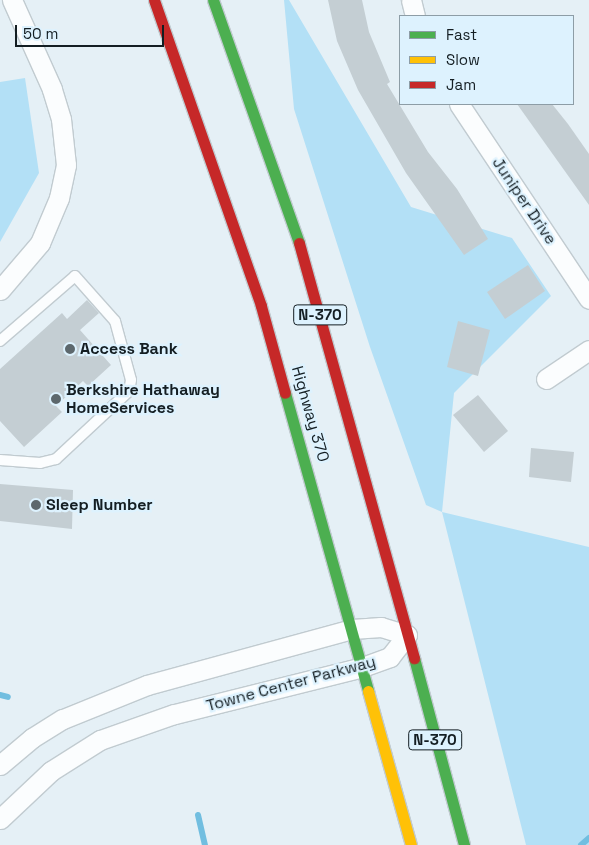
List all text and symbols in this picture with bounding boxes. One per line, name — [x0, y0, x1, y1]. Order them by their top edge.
scale bar — [18, 15, 166, 47]
legend — [399, 15, 574, 105]
text: 50 m — [23, 24, 58, 43]
text: Fast — [446, 25, 477, 44]
text: Slow — [446, 50, 480, 69]
text: Jam — [446, 75, 476, 94]
street label: Juniper Drive — [488, 154, 560, 248]
road number: N-370 — [292, 302, 348, 328]
place label: Access Bank — [80, 339, 178, 359]
marker: Access Bank — [64, 343, 76, 355]
street label: Highway 370 — [287, 364, 333, 464]
place label: Berkshire Hathaway HomeServices — [66, 380, 220, 418]
marker: Berkshire Hathaway HomeServices — [50, 393, 62, 405]
place label: Sleep Number — [46, 495, 153, 515]
marker: Sleep Number — [30, 499, 42, 511]
street label: Towne Center Parkway — [204, 652, 378, 716]
road number: N-370 — [408, 728, 462, 752]

